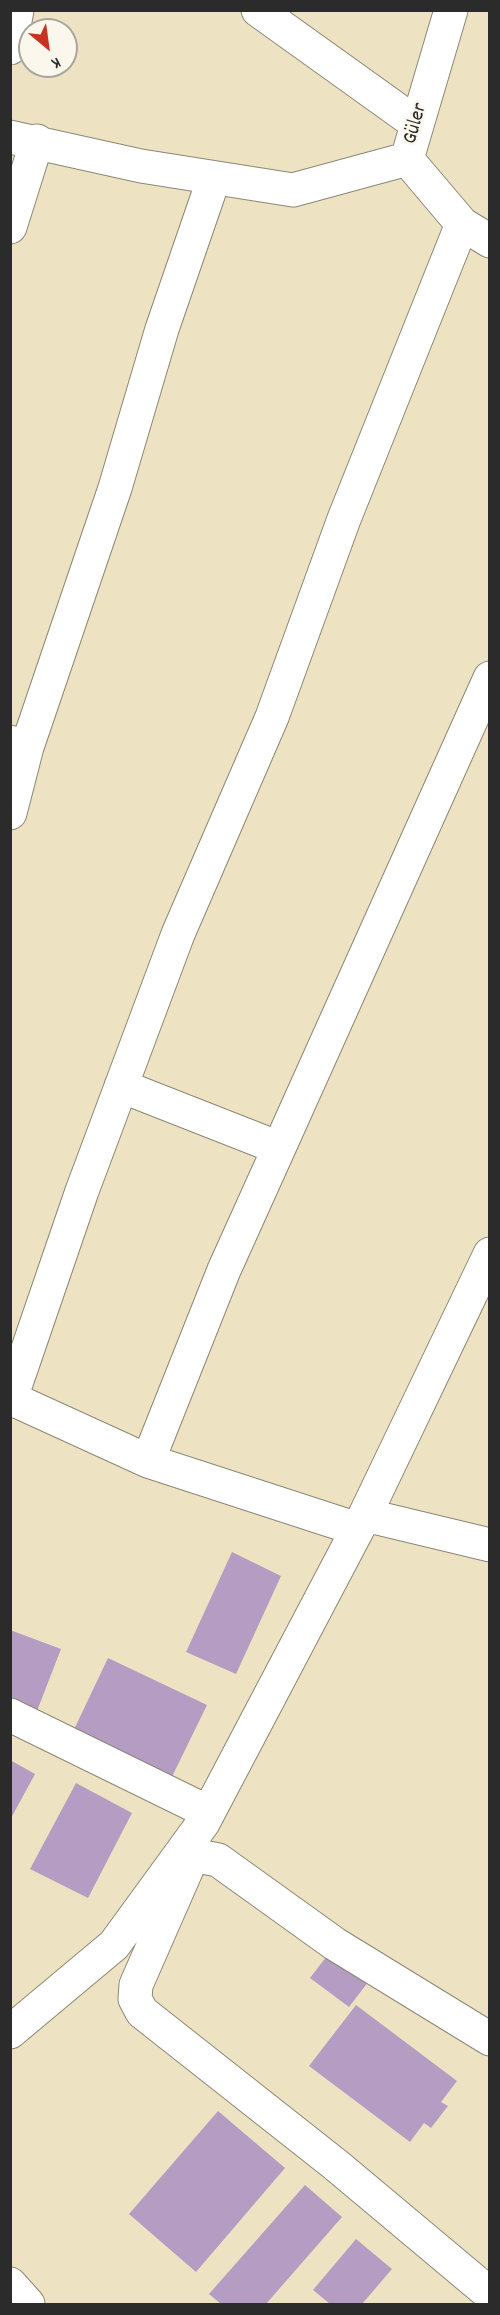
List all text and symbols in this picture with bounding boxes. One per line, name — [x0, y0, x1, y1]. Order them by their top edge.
north arrow — [18, 18, 78, 78]
text: K — [47, 51, 65, 74]
street label: Güler — [399, 100, 435, 148]

